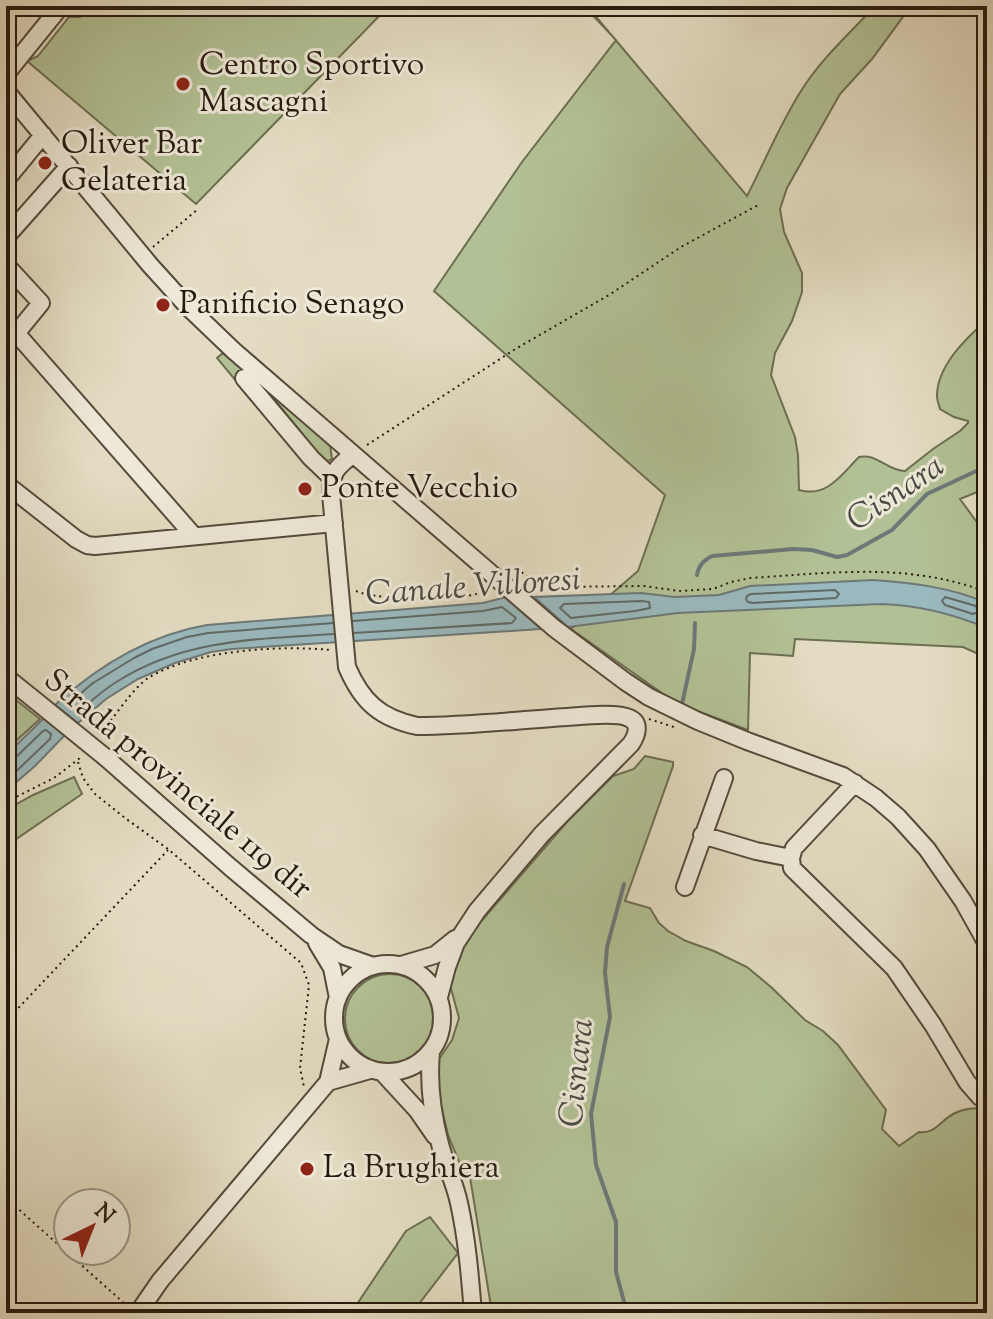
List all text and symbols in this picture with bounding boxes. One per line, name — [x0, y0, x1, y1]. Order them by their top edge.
place label: Centro Sportivo Mascagni — [199, 43, 424, 126]
marker: Centro Sportivo Mascagni — [174, 75, 192, 93]
place label: Oliver Bar Gelateria — [61, 122, 202, 205]
marker: Oliver Bar Gelateria — [36, 154, 54, 172]
place label: Panificio Senago — [179, 282, 405, 328]
marker: Panificio Senago — [154, 296, 172, 314]
water label: Cisnara — [837, 443, 955, 545]
place label: Ponte Vecchio — [321, 466, 518, 512]
marker: Ponte Vecchio — [296, 480, 314, 498]
water label: Canale Villoresi — [364, 556, 582, 620]
street label: Strada provinciale 119 dir — [33, 659, 321, 911]
water label: Cisnara — [548, 1016, 608, 1130]
place label: La Brughiera — [323, 1146, 500, 1192]
marker: La Brughiera — [298, 1160, 316, 1178]
north arrow — [52, 1187, 132, 1267]
text: N — [86, 1197, 121, 1233]

